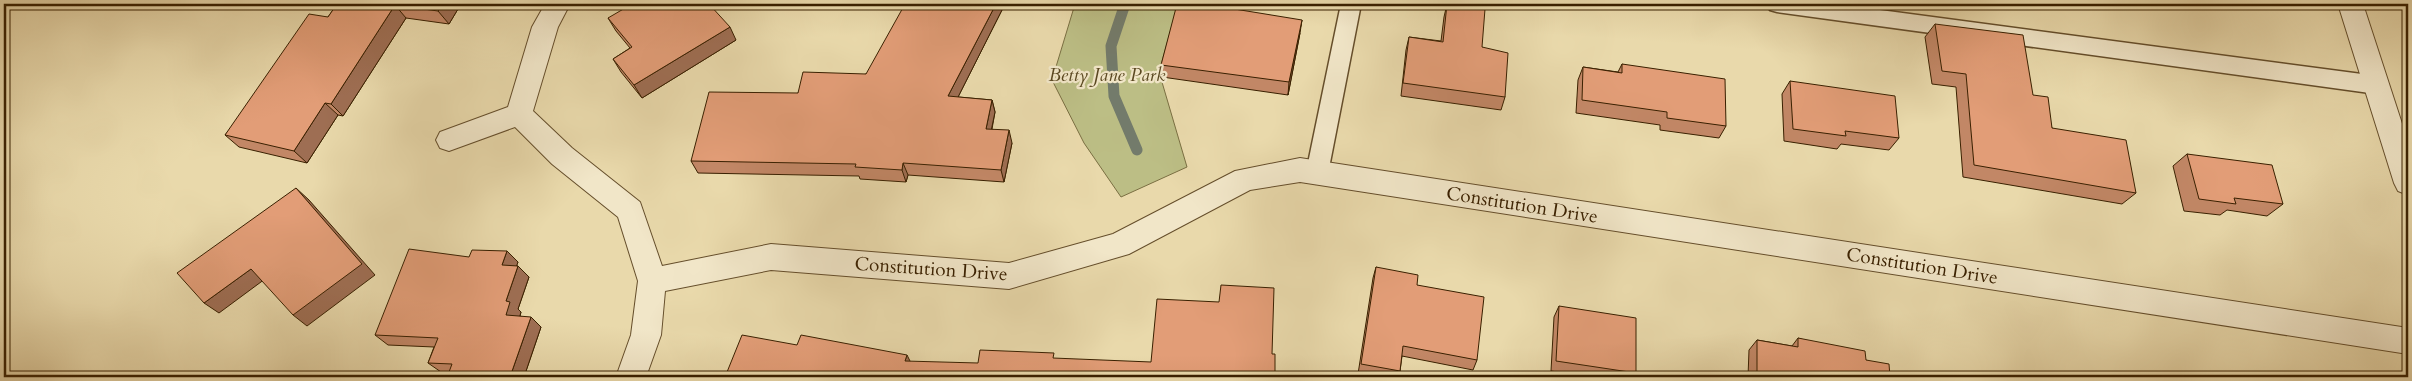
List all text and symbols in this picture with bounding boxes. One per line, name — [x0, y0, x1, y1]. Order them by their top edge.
park label: Betty Jane Park — [1049, 62, 1166, 88]
street label: Constitution Drive — [1444, 180, 1600, 230]
street label: Constitution Drive — [1844, 241, 2000, 291]
street label: Constitution Drive — [854, 251, 1008, 287]

